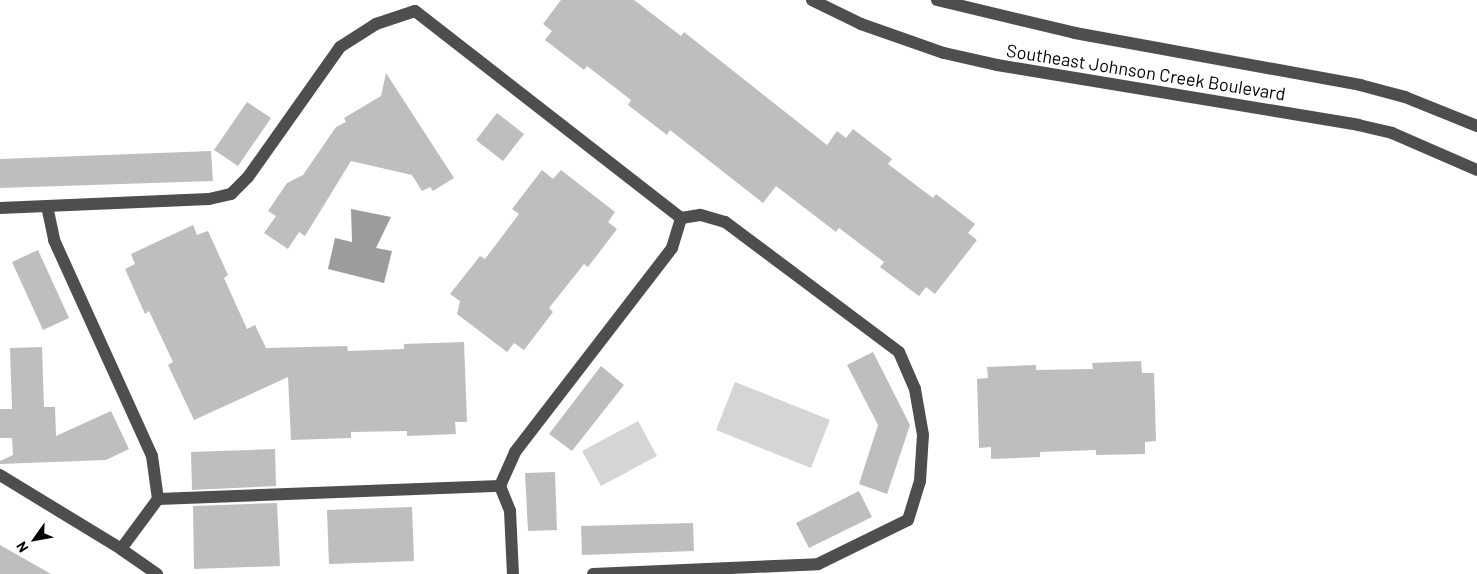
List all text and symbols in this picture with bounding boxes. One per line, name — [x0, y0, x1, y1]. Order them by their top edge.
street label: Southeast Johnson Creek Boulevard — [1005, 39, 1287, 105]
north arrow — [10, 514, 60, 564]
text: N — [12, 539, 32, 556]

